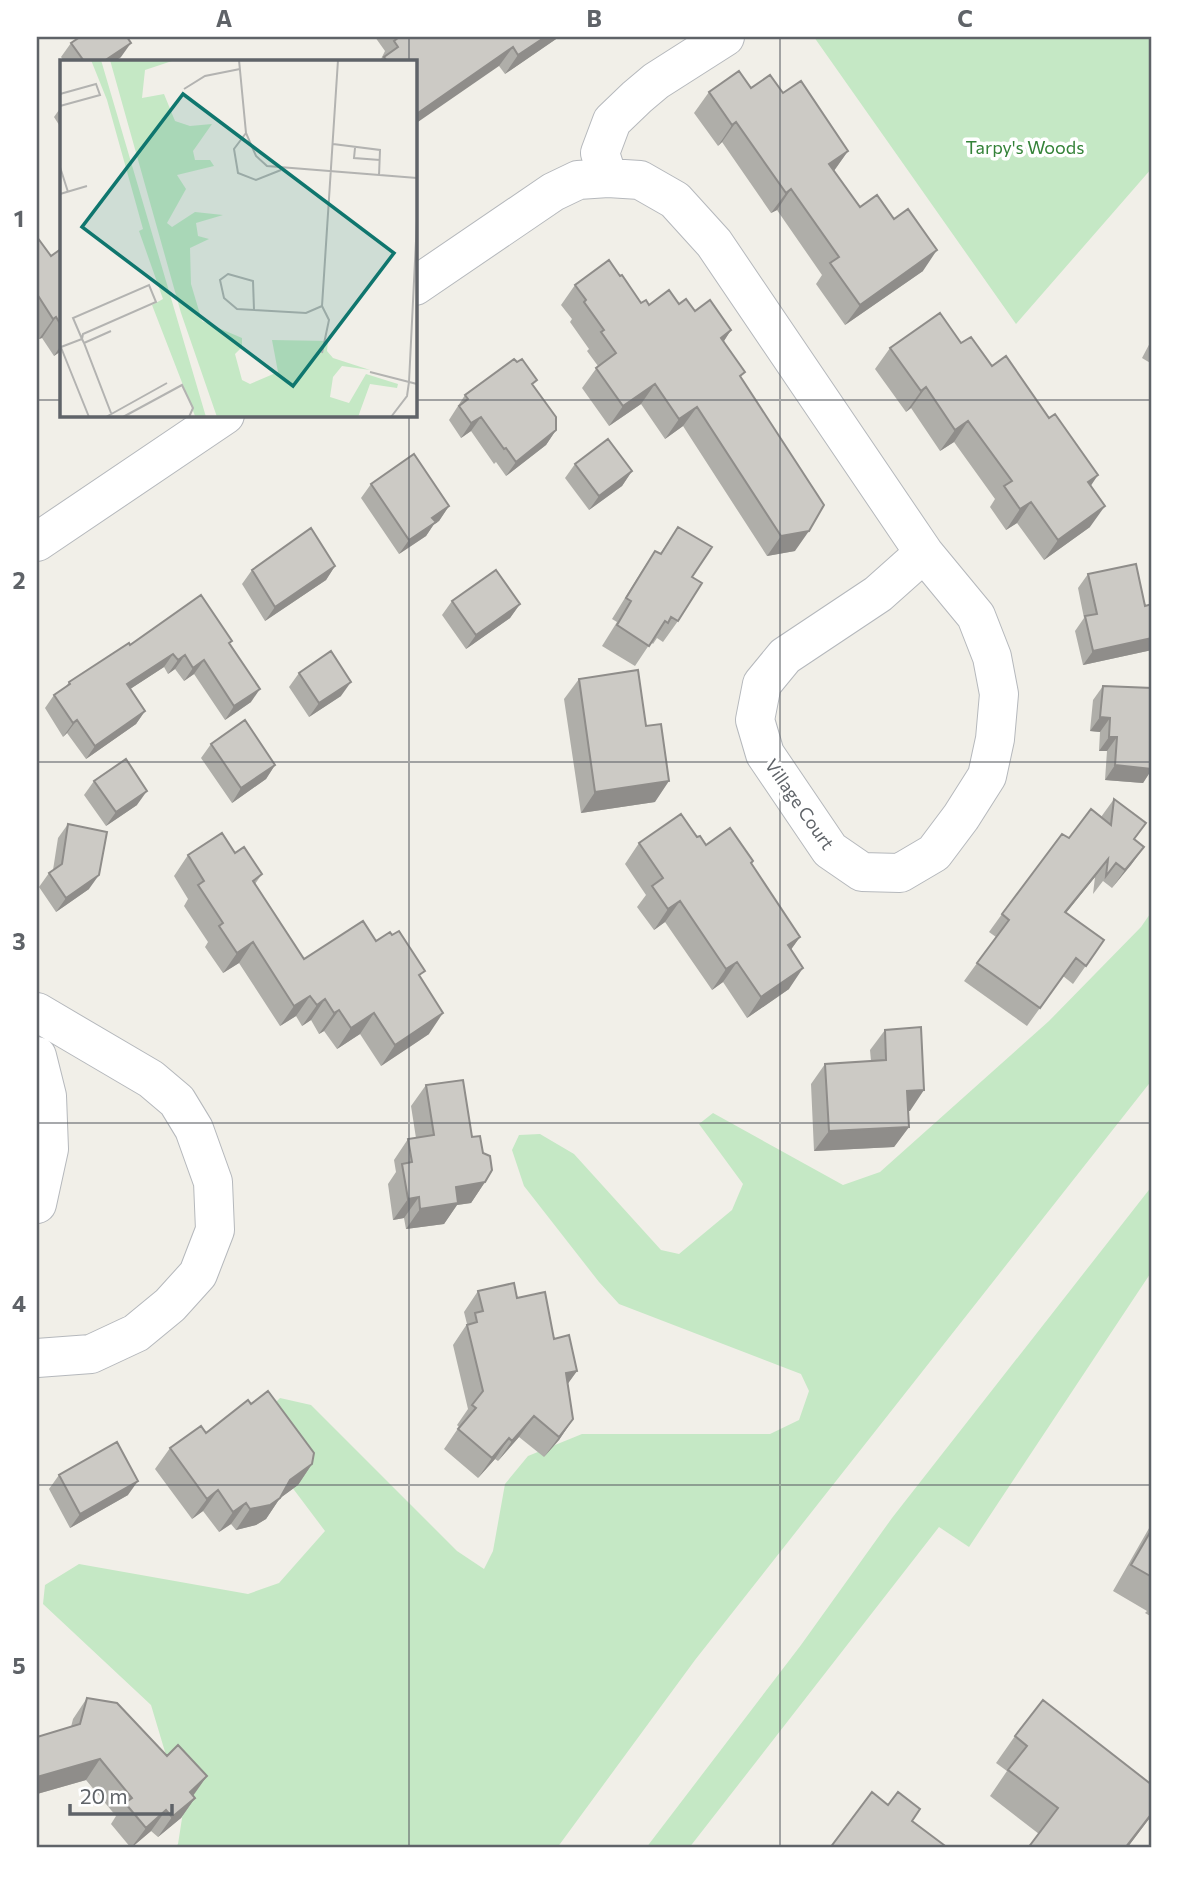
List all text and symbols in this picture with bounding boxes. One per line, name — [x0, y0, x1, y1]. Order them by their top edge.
text: A — [216, 4, 233, 32]
text: B — [586, 4, 602, 32]
text: C — [957, 4, 973, 32]
inset map — [60, 60, 416, 416]
park label: Tarpy's Woods — [966, 136, 1084, 158]
text: 1 — [14, 204, 24, 232]
text: 2 — [12, 566, 26, 594]
street label: Village Court — [761, 754, 839, 854]
text: 3 — [12, 927, 26, 955]
text: 4 — [12, 1289, 26, 1317]
text: 5 — [12, 1651, 26, 1679]
scale bar — [70, 1773, 172, 1817]
text: 20 m — [80, 1783, 128, 1808]

